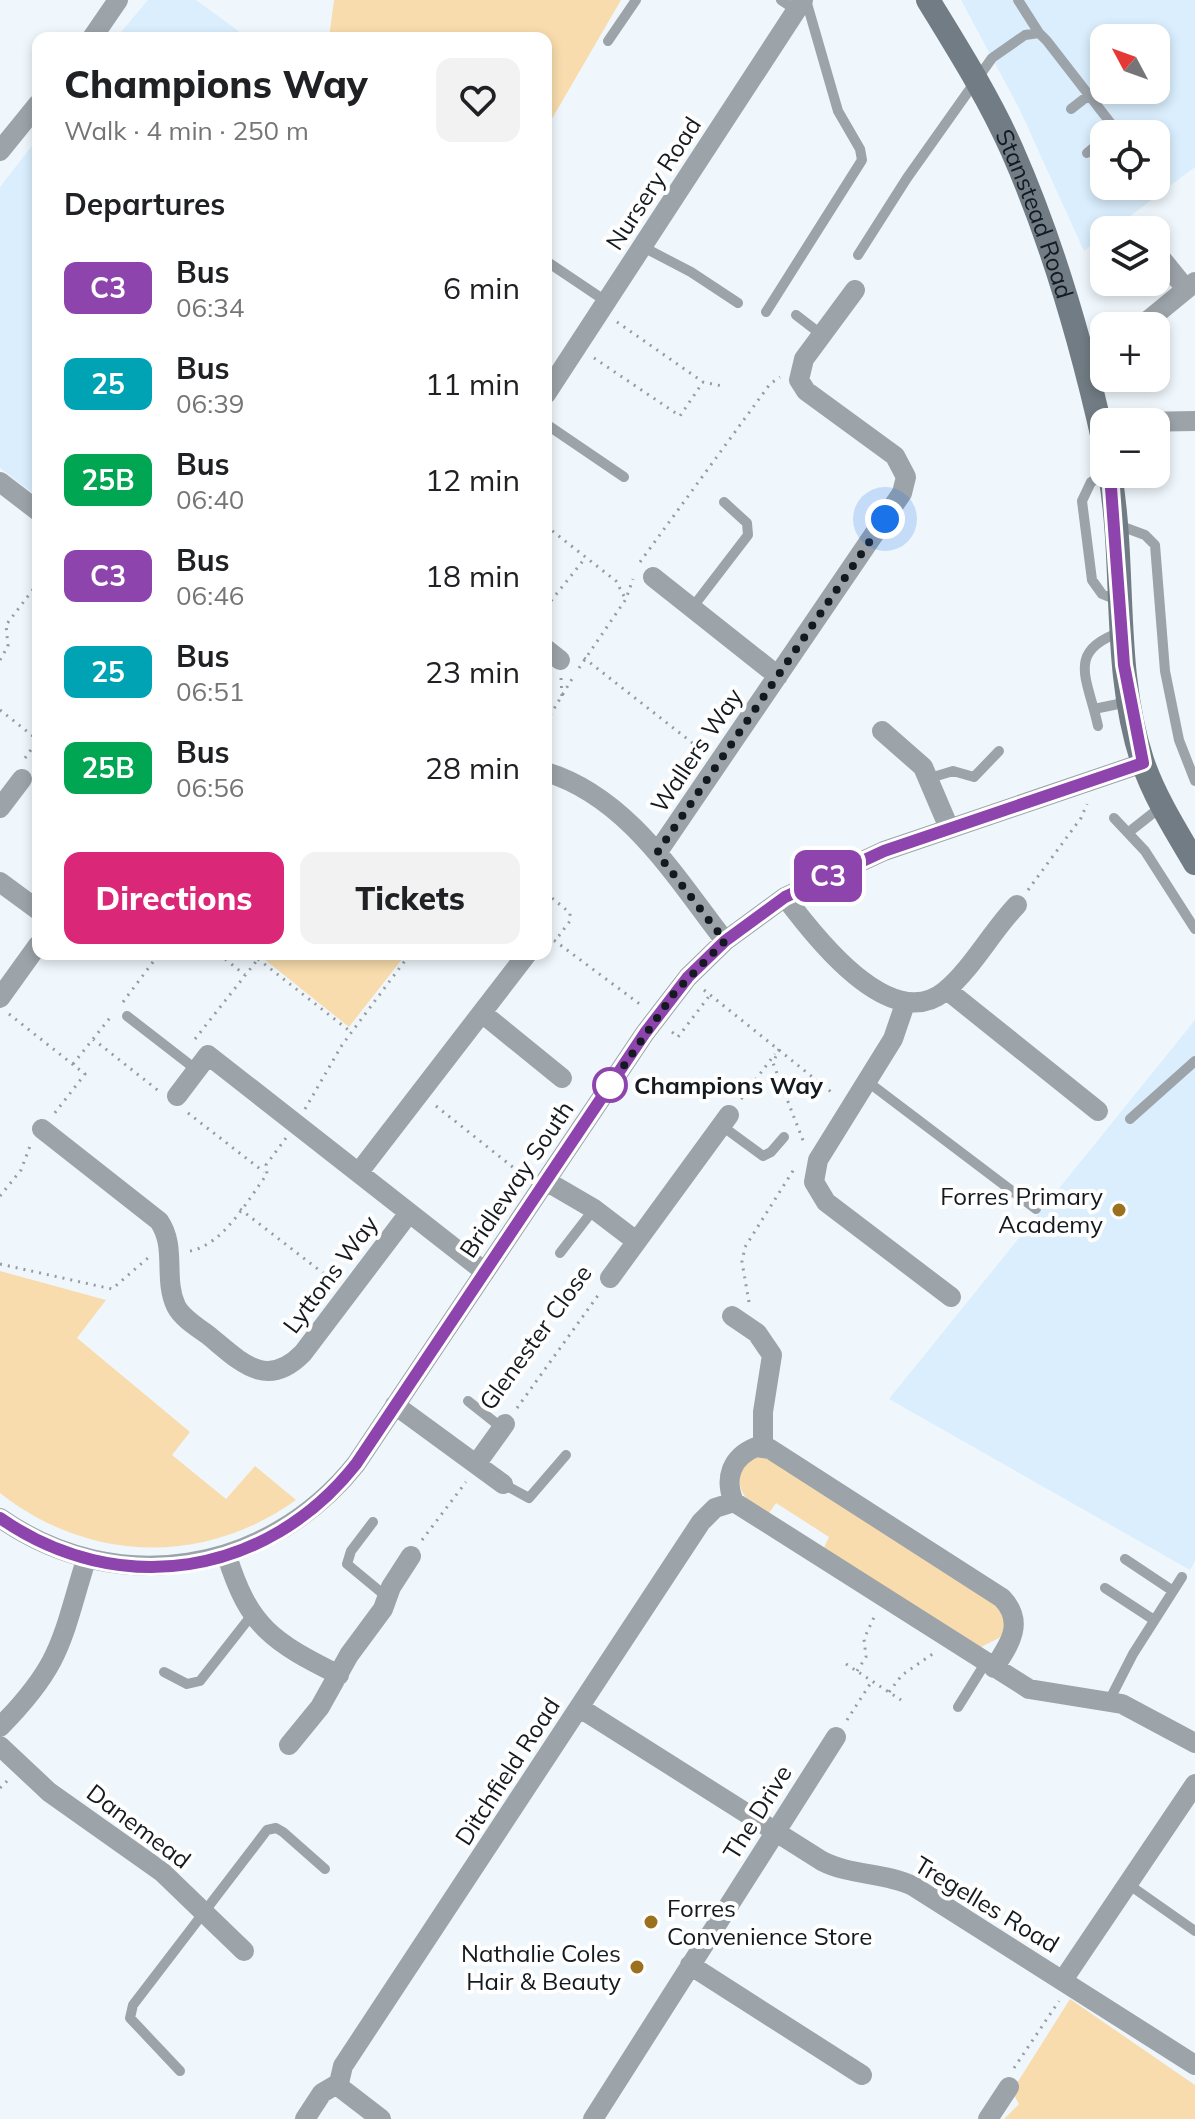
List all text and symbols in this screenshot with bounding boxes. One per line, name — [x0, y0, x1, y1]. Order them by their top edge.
north arrow — [1090, 24, 1170, 104]
map controls — [1090, 24, 1170, 488]
button: heart — [436, 58, 520, 142]
text: Champions Way — [64, 60, 368, 108]
street label: Nursery Road — [599, 111, 707, 255]
text: Walk · 4 min · 250 m — [64, 114, 309, 147]
button: locate — [1090, 120, 1170, 200]
street label: Stanstead Road — [989, 124, 1080, 302]
text: Departures — [64, 185, 225, 223]
button: layers — [1090, 216, 1170, 296]
text: Bus — [176, 253, 230, 291]
text: 6 min — [443, 269, 520, 307]
text: C3 — [90, 270, 126, 305]
text: 06:34 — [176, 291, 244, 324]
button: + — [1090, 312, 1170, 392]
text: Bus — [176, 349, 230, 387]
text: 11 min — [425, 365, 520, 403]
text: 25 — [91, 366, 125, 401]
text: 06:39 — [176, 387, 244, 420]
button: − — [1090, 408, 1170, 488]
text: Bus — [176, 445, 230, 483]
text: 12 min — [425, 461, 520, 499]
text: 25B — [82, 462, 134, 497]
text: 06:40 — [176, 483, 244, 516]
your location — [865, 499, 905, 539]
text: Bus — [176, 541, 230, 579]
text: 18 min — [425, 557, 520, 595]
text: C3 — [90, 558, 126, 593]
text: 06:46 — [176, 579, 244, 612]
text: Bus — [176, 637, 230, 675]
text: 23 min — [425, 653, 520, 691]
text: 25 — [91, 654, 125, 689]
text: 06:51 — [176, 675, 244, 708]
street label: Wallers Way — [643, 682, 749, 818]
text: Bus — [176, 733, 230, 771]
text: 28 min — [425, 749, 520, 787]
text: 25B — [82, 750, 134, 785]
text: 06:56 — [176, 771, 244, 804]
line badge: C3 — [792, 850, 864, 902]
button: Directions — [64, 852, 284, 944]
button: Tickets — [300, 852, 520, 944]
text: C3 — [810, 858, 846, 893]
marker: Champions Way — [593, 1068, 627, 1102]
place label: Champions Way — [634, 1070, 824, 1100]
street label: Bridleway South — [452, 1095, 580, 1263]
place label: Forres Primary Academy — [940, 1181, 1103, 1239]
marker: Forres Primary Academy — [1110, 1201, 1128, 1219]
street label: Lyttons Way — [276, 1209, 384, 1339]
street label: Glenester Close — [472, 1258, 598, 1416]
street label: Ditchfield Road — [448, 1692, 566, 1850]
street label: The Drive — [716, 1759, 798, 1865]
street label: Danemead — [81, 1777, 197, 1875]
street label: Tregelles Road — [909, 1849, 1065, 1959]
place label: Forres Convenience Store — [667, 1893, 872, 1951]
marker: Forres Convenience Store — [642, 1913, 660, 1931]
place label: Nathalie Coles Hair & Beauty — [461, 1938, 621, 1996]
marker: Nathalie Coles Hair & Beauty — [628, 1958, 646, 1976]

